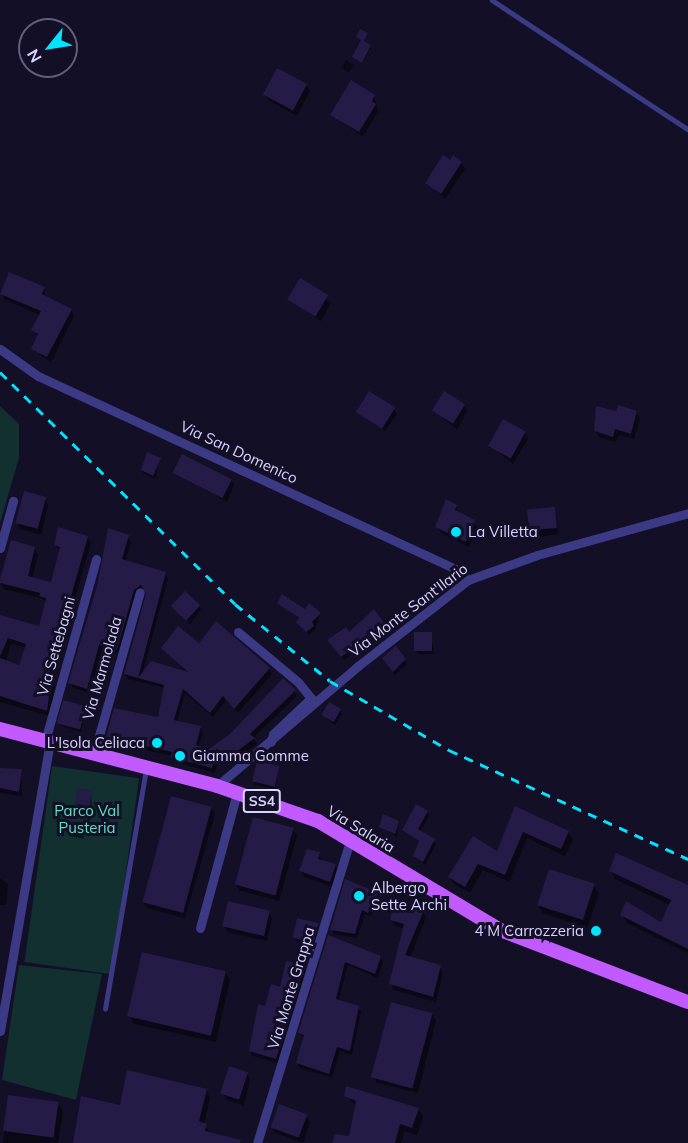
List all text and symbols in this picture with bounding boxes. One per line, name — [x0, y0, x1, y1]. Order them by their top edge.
north arrow — [18, 18, 78, 78]
text: N — [22, 46, 46, 66]
street label: Via San Domenico — [178, 417, 300, 487]
place label: La Villetta — [468, 523, 538, 541]
marker: La Villetta — [449, 525, 463, 539]
street label: Via Monte Sant'Ilario — [345, 559, 471, 661]
street label: Via Settebagni — [33, 594, 79, 698]
street label: Via Marmolada — [79, 614, 125, 722]
place label: L'Isola Celiaca — [47, 734, 145, 752]
marker: L'Isola Celiaca — [150, 736, 164, 750]
place label: Giamma Gomme — [192, 747, 309, 765]
marker: Giamma Gomme — [173, 749, 187, 763]
road number: SS4 — [242, 790, 282, 812]
park label: Parco Val Pusteria — [54, 801, 120, 836]
street label: Via Salaria — [324, 802, 398, 856]
place label: Albergo Sette Archi — [371, 878, 447, 913]
marker: Albergo Sette Archi — [352, 889, 366, 903]
place label: 4 M Carrozzeria — [474, 922, 584, 940]
marker: 4 M Carrozzeria — [589, 924, 603, 938]
street label: Via Monte Grappa — [264, 925, 318, 1051]

